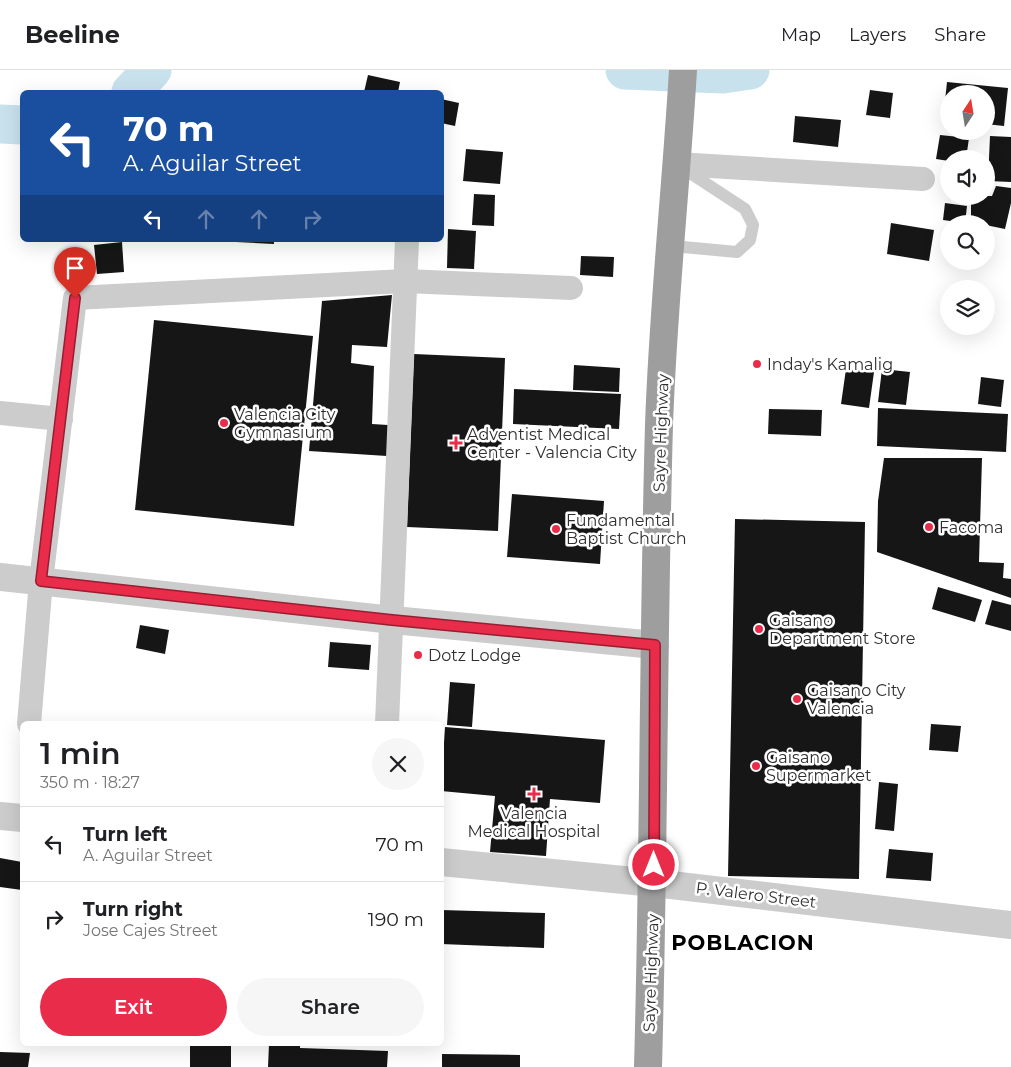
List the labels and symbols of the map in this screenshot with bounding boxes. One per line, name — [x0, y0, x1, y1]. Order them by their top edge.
north arrow — [940, 85, 995, 140]
pin — [54, 247, 96, 298]
place label: Inday's Kamalig — [767, 355, 893, 374]
marker: Inday's Kamalig — [751, 358, 763, 370]
street label: Sayre Highway — [649, 373, 673, 492]
place label: Valencia City Gymnasium — [234, 405, 336, 442]
marker: Valencia City Gymnasium — [218, 417, 230, 429]
place label: Adventist Medical Center - Valencia City — [467, 425, 637, 462]
marker: Adventist Medical Center - Valencia City — [449, 436, 463, 450]
place label: Fundamental Baptist Church — [566, 511, 686, 548]
place label: Facoma — [939, 518, 1004, 537]
marker: Facoma — [923, 521, 935, 533]
marker: Fundamental Baptist Church — [550, 523, 562, 535]
place label: Gaisano Department Store — [769, 611, 915, 648]
marker: Gaisano Department Store — [753, 623, 765, 635]
place label: Dotz Lodge — [428, 646, 521, 665]
marker: Dotz Lodge — [412, 649, 424, 661]
place label: Gaisano City Valencia — [807, 681, 906, 718]
marker: Gaisano City Valencia — [791, 693, 803, 705]
place label: Gaisano Supermarket — [766, 748, 872, 785]
marker: Gaisano Supermarket — [750, 760, 762, 772]
marker: Valencia Medical Hospital — [527, 787, 541, 801]
place label: Valencia Medical Hospital — [468, 804, 600, 841]
position arrow — [627, 838, 679, 890]
street label: P. Valero Street — [695, 878, 818, 912]
street label: Sayre Highway — [639, 913, 663, 1032]
district label: POBLACION — [671, 930, 815, 955]

